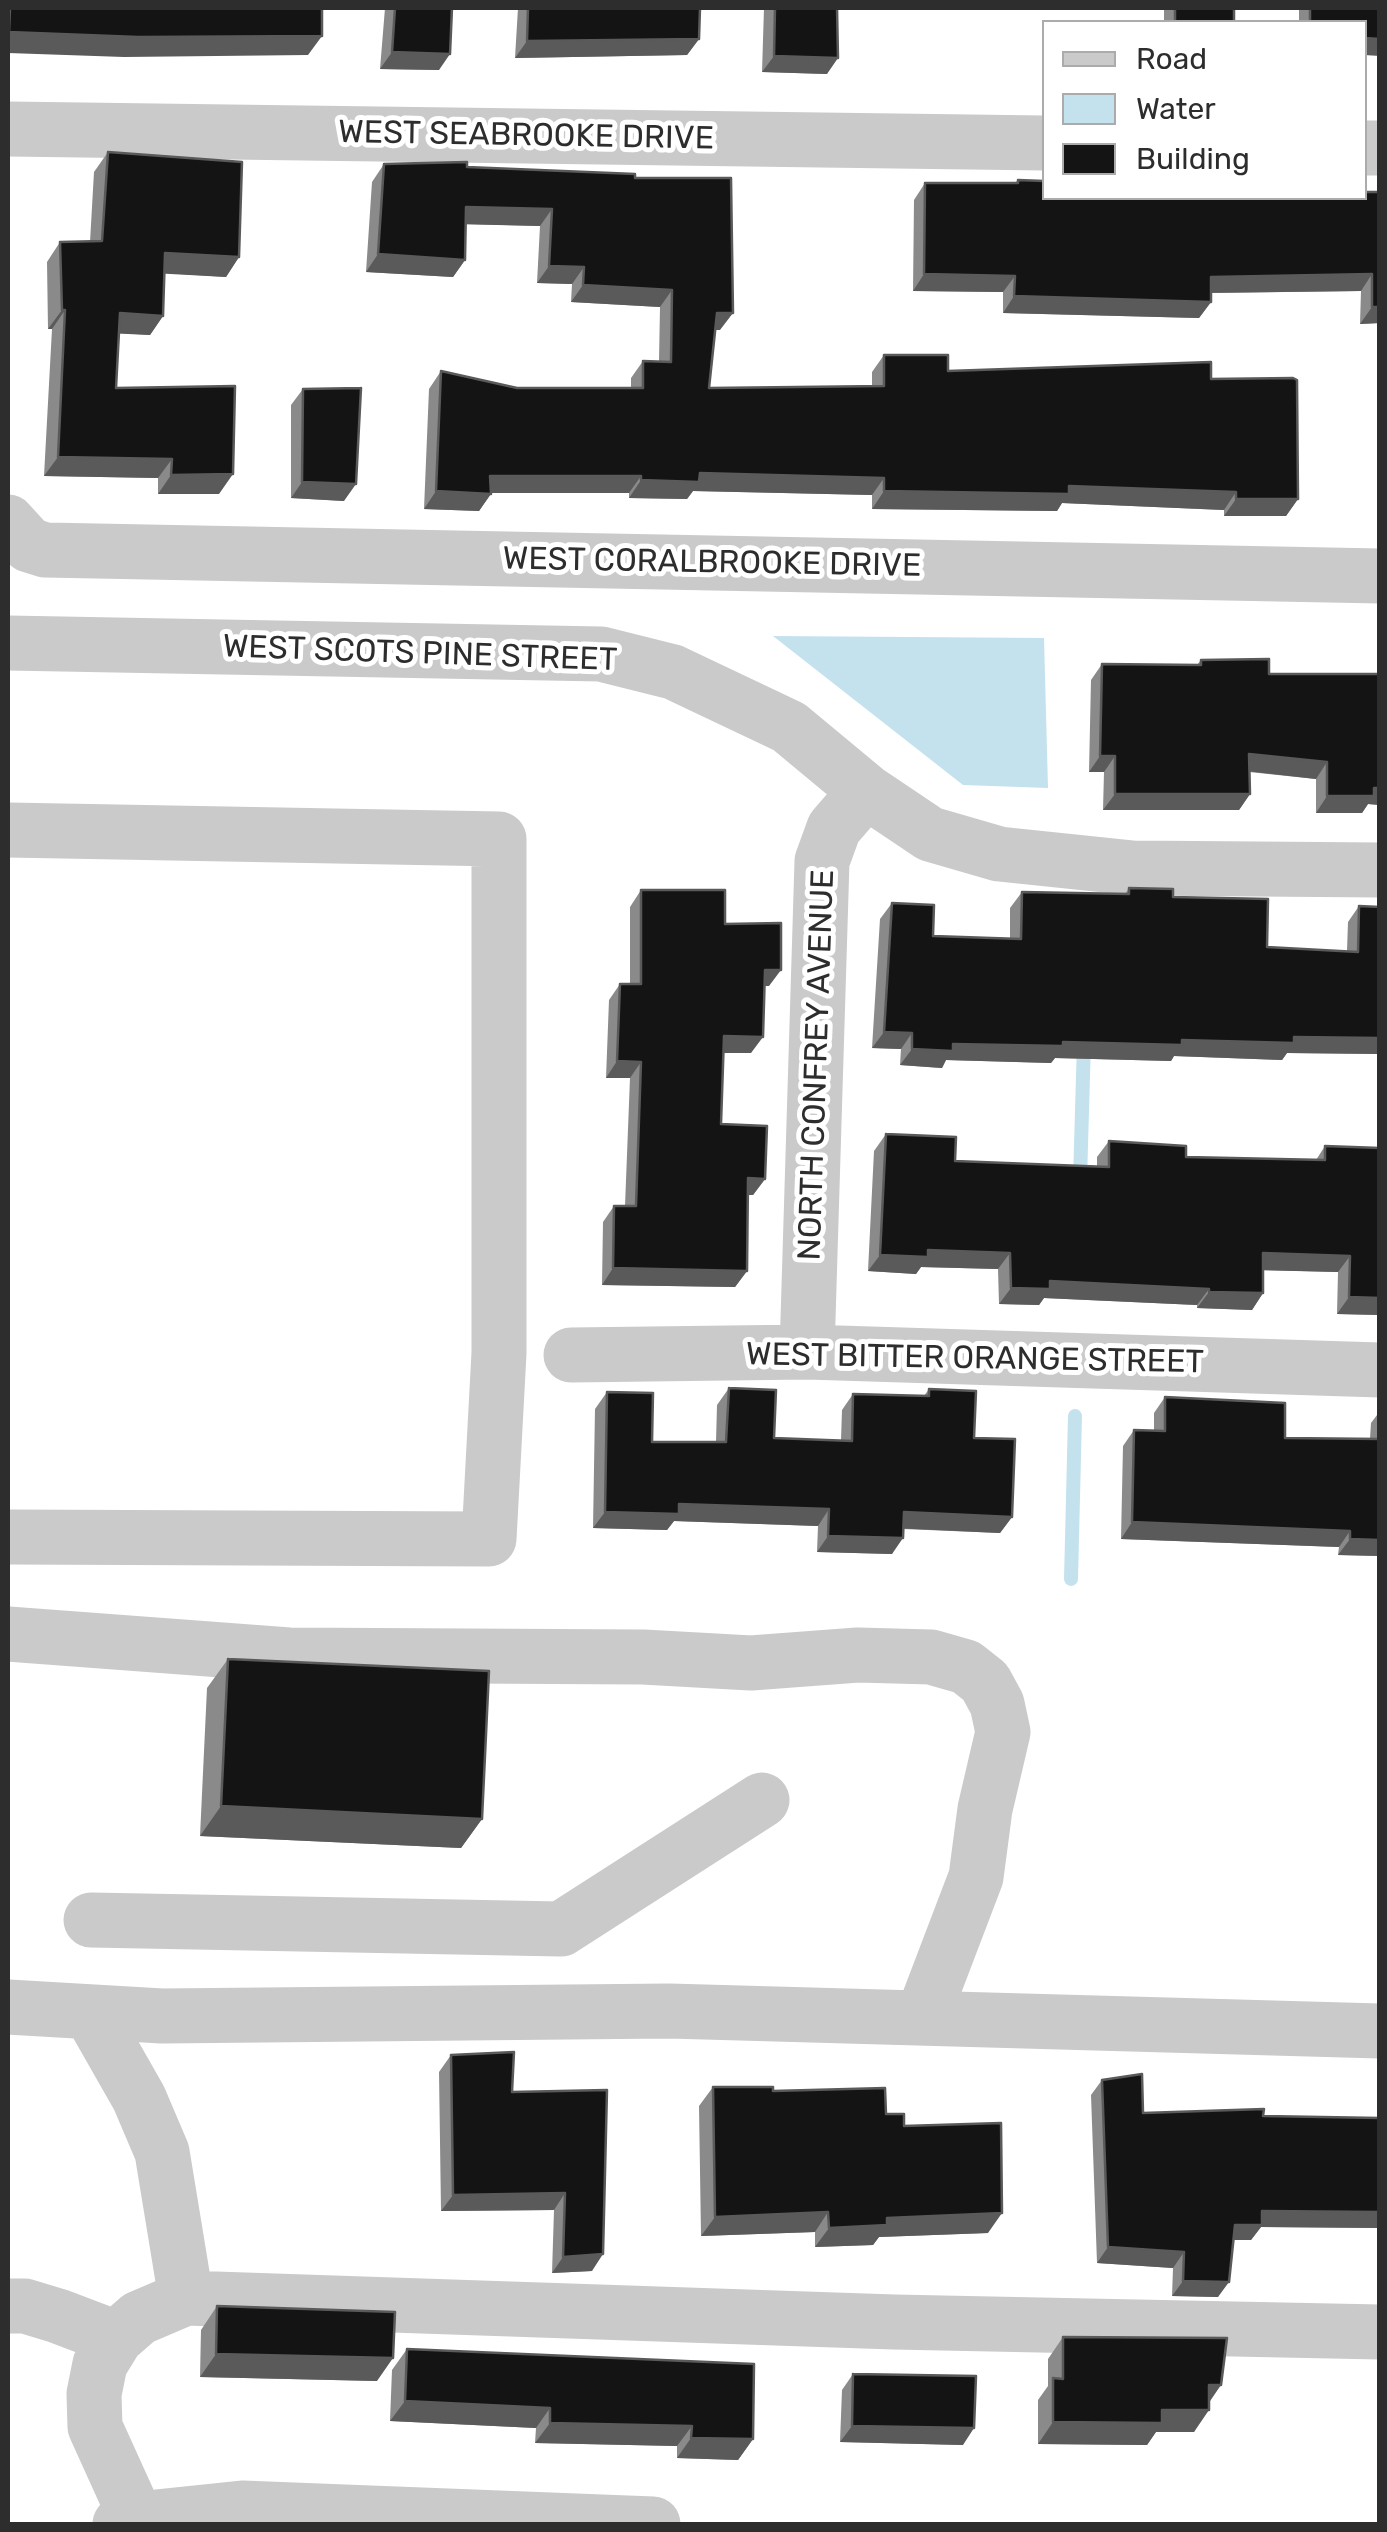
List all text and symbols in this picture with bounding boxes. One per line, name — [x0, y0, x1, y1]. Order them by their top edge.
legend — [1042, 20, 1367, 200]
text: Road — [1136, 41, 1207, 77]
text: Water — [1136, 91, 1216, 127]
street label: WEST SEABROOKE DRIVE — [338, 114, 714, 158]
text: Building — [1136, 141, 1250, 177]
street label: WEST CORALBROOKE DRIVE — [502, 540, 922, 586]
street label: WEST SCOTS PINE STREET — [222, 628, 618, 680]
street label: NORTH CONFREY AVENUE — [791, 869, 843, 1261]
street label: WEST BITTER ORANGE STREET — [746, 1336, 1204, 1382]

